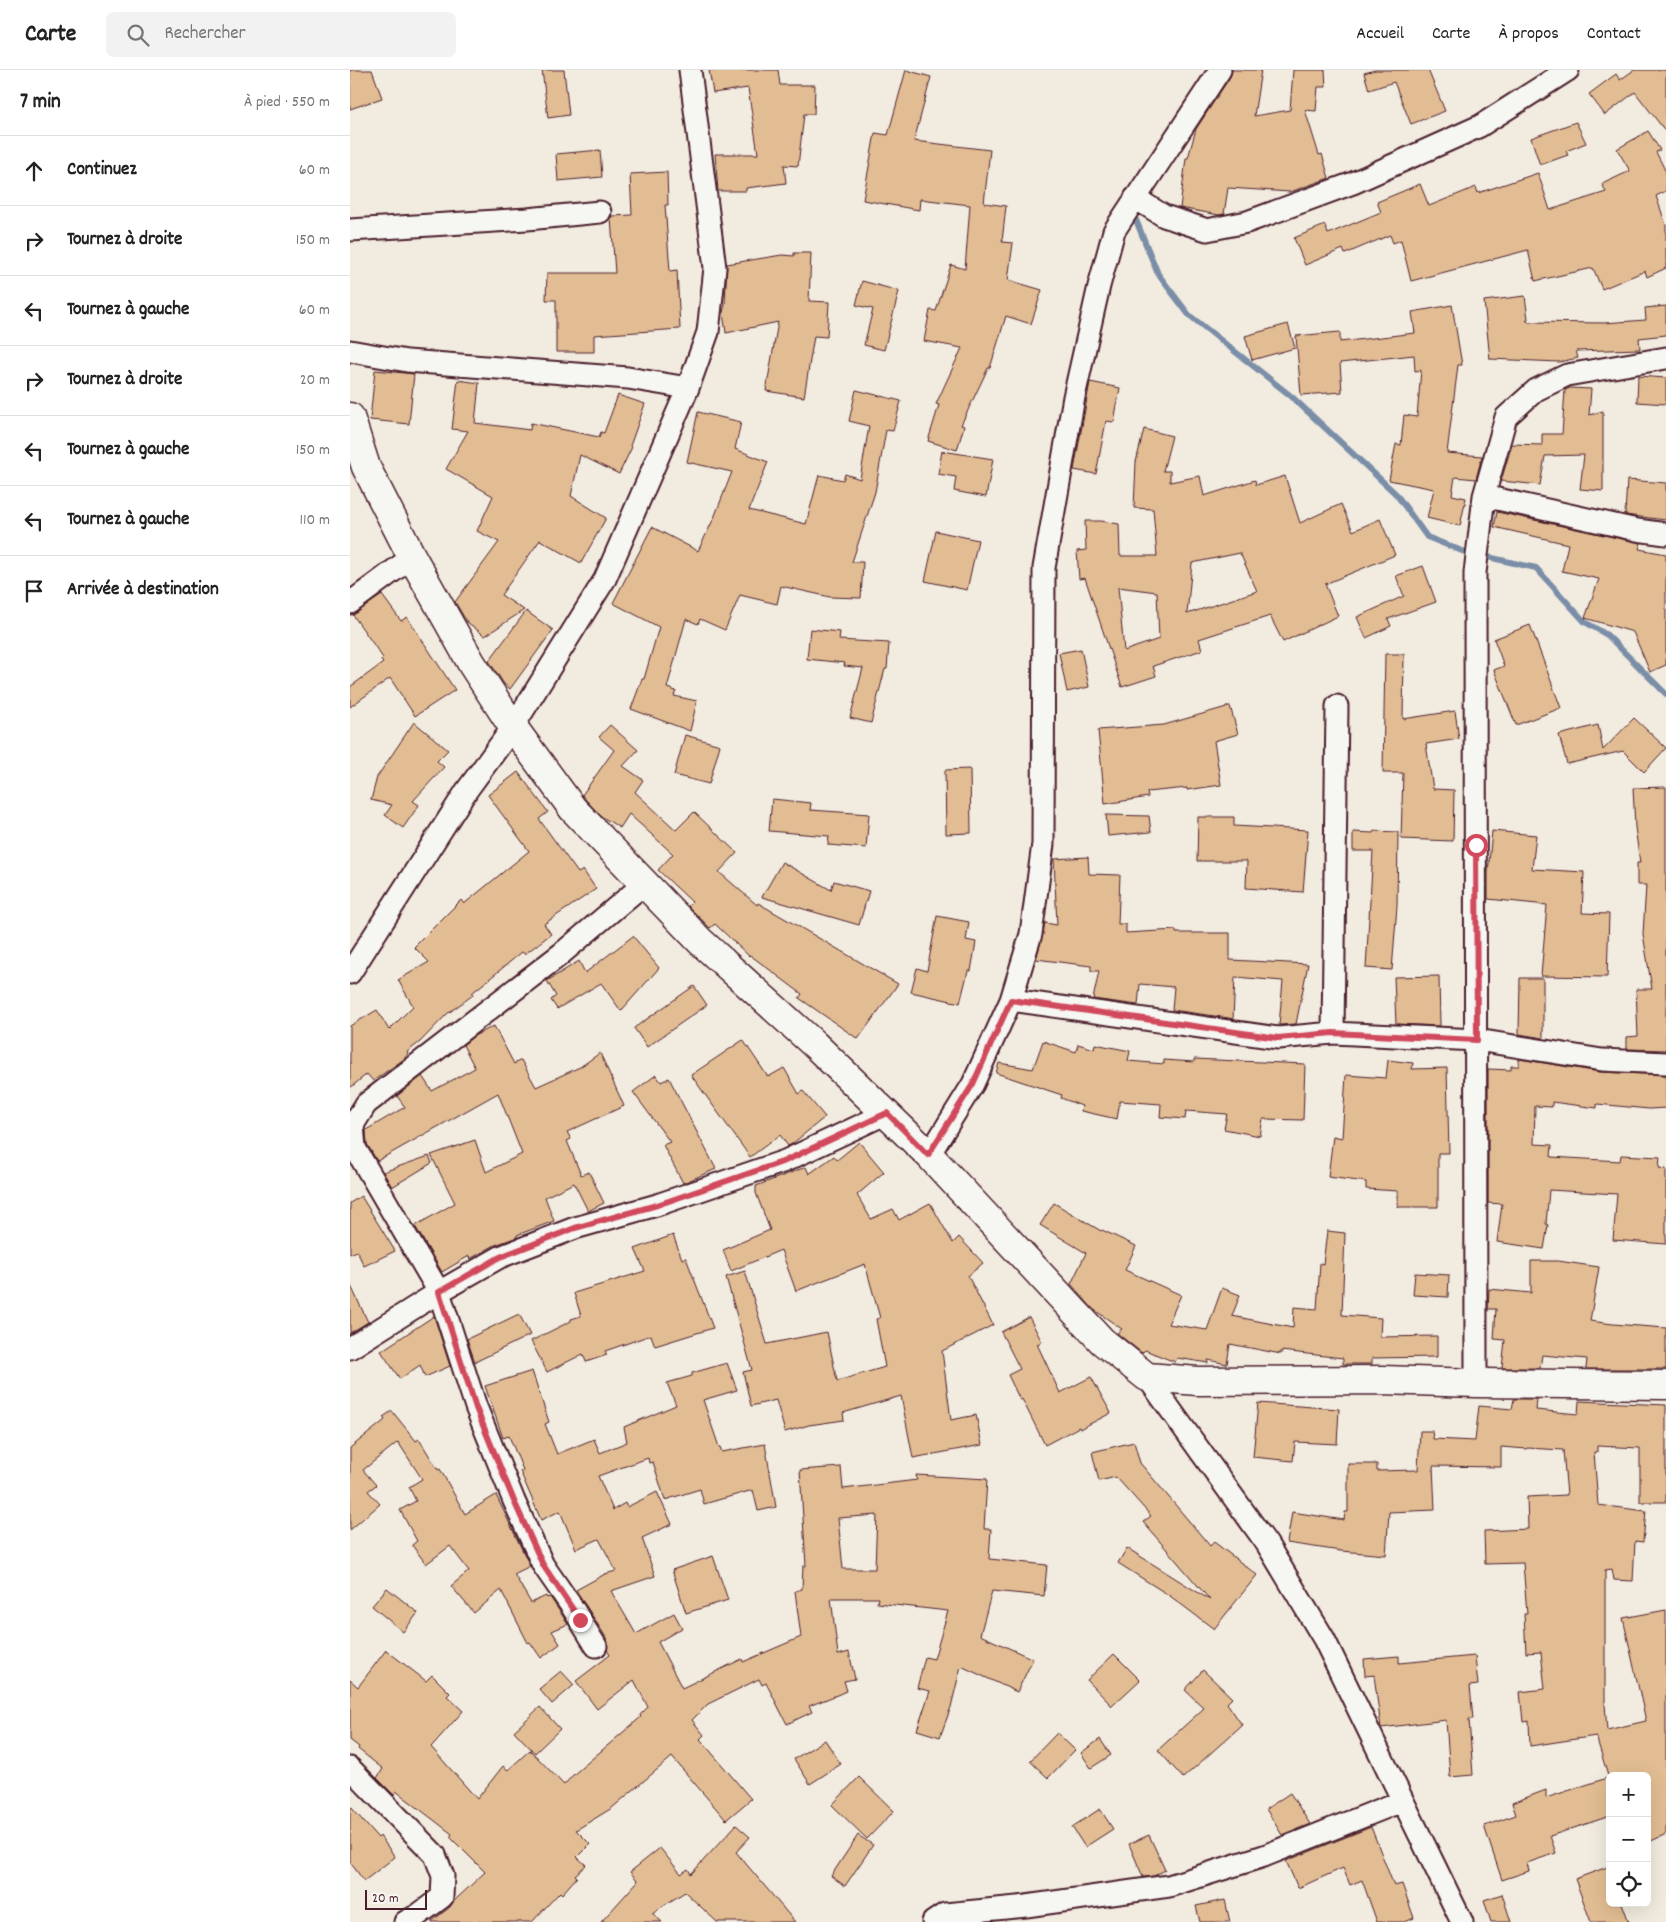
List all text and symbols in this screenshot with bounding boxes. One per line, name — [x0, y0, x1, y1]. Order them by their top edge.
search box — [106, 12, 456, 57]
text: Carte — [25, 18, 76, 52]
icon: search — [124, 21, 152, 49]
text: Rechercher — [164, 21, 246, 48]
text: Accueil — [1356, 22, 1404, 47]
text: Carte — [1432, 22, 1471, 47]
text: À propos — [1499, 22, 1559, 47]
text: Contact — [1587, 22, 1641, 47]
text: 7 min — [20, 88, 61, 118]
text: À pied · 550 m — [244, 91, 330, 114]
icon: ahead — [20, 157, 48, 185]
text: Continuez — [67, 157, 137, 184]
text: 60 m — [299, 159, 330, 182]
icon: right — [20, 227, 48, 255]
text: Tournez à droite — [67, 227, 182, 254]
text: 150 m — [296, 229, 330, 252]
icon: left — [20, 297, 48, 325]
text: Tournez à gauche — [67, 297, 189, 324]
text: 60 m — [299, 299, 330, 322]
icon: right — [20, 367, 48, 395]
text: Tournez à droite — [67, 367, 182, 394]
text: 20 m — [300, 369, 330, 392]
icon: left — [20, 437, 48, 465]
text: Tournez à gauche — [67, 437, 189, 464]
text: 150 m — [296, 439, 330, 462]
icon: left — [20, 507, 48, 535]
text: Tournez à gauche — [67, 507, 189, 534]
text: 110 m — [300, 509, 330, 532]
icon: arrive — [20, 577, 48, 605]
text: Arrivée à destination — [67, 577, 219, 604]
route start — [1465, 834, 1488, 857]
route end — [569, 1609, 592, 1632]
map controls — [1606, 1772, 1651, 1907]
button: + — [1606, 1772, 1651, 1817]
button: − — [1606, 1817, 1651, 1862]
button: locate — [1606, 1862, 1651, 1907]
scale bar — [365, 1887, 428, 1910]
text: 20 m — [372, 1889, 399, 1909]

